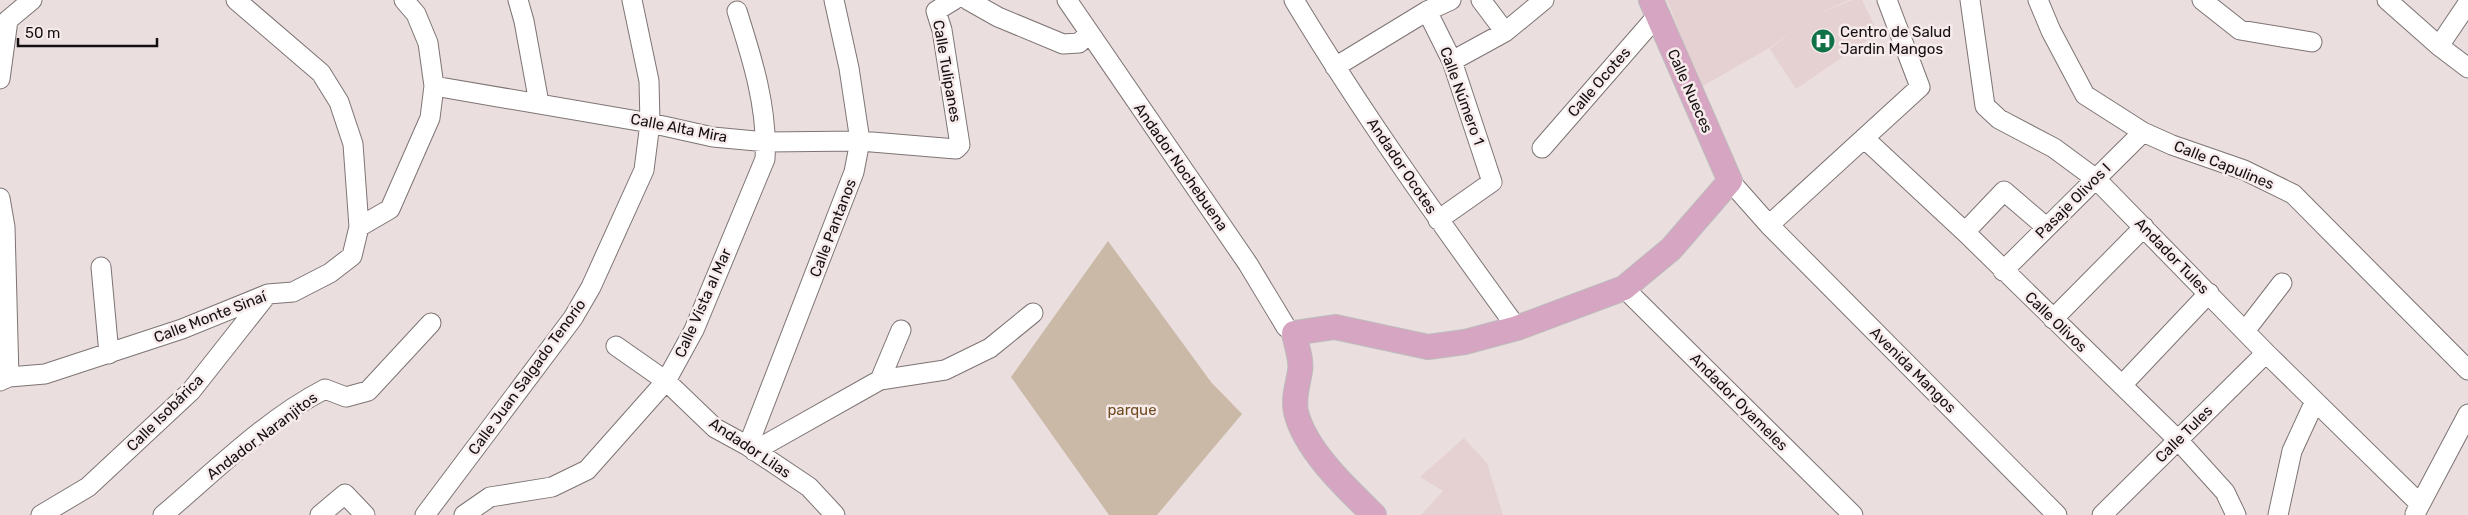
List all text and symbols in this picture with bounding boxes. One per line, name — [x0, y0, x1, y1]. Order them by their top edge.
scale bar — [18, 15, 156, 47]
street label: Calle Tulipanes — [929, 19, 965, 124]
place label: Centro de Salud Jardin Mangos — [1840, 23, 1951, 58]
text: 50 m — [25, 24, 60, 42]
hospital icon: Centro de Salud Jardin Mangos — [1810, 28, 1836, 54]
street label: Calle Ocotes — [1564, 43, 1634, 121]
street label: Calle Número 1 — [1436, 44, 1488, 148]
street label: Calle Nueces — [1664, 46, 1717, 136]
street label: Andador Nochebuena — [1130, 100, 1232, 234]
street label: Calle Alta Mira — [629, 110, 729, 146]
street label: Andador Ocotes — [1363, 115, 1441, 218]
street label: Calle Capulines — [2171, 137, 2277, 193]
street label: Pasaje Olivos I — [2032, 160, 2114, 242]
street label: Calle Pantanos — [806, 176, 860, 280]
street label: Andador Tules — [2131, 214, 2213, 298]
street label: Calle Vista al Mar — [671, 245, 735, 360]
street label: Calle Monte Sinaí — [151, 287, 270, 347]
street label: Calle Olivos — [2021, 288, 2091, 356]
street label: Calle Juan Salgado Tenorio — [465, 296, 589, 458]
street label: Avenida Mangos — [1866, 323, 1960, 417]
street label: Andador Oyameles — [1686, 349, 1792, 455]
street label: Calle Isobárica — [123, 371, 207, 455]
street label: Andador Naranjitos — [203, 388, 321, 484]
park label: parque — [1107, 401, 1157, 419]
street label: Calle Tules — [2152, 401, 2217, 466]
street label: Andador Lilas — [706, 414, 795, 482]

